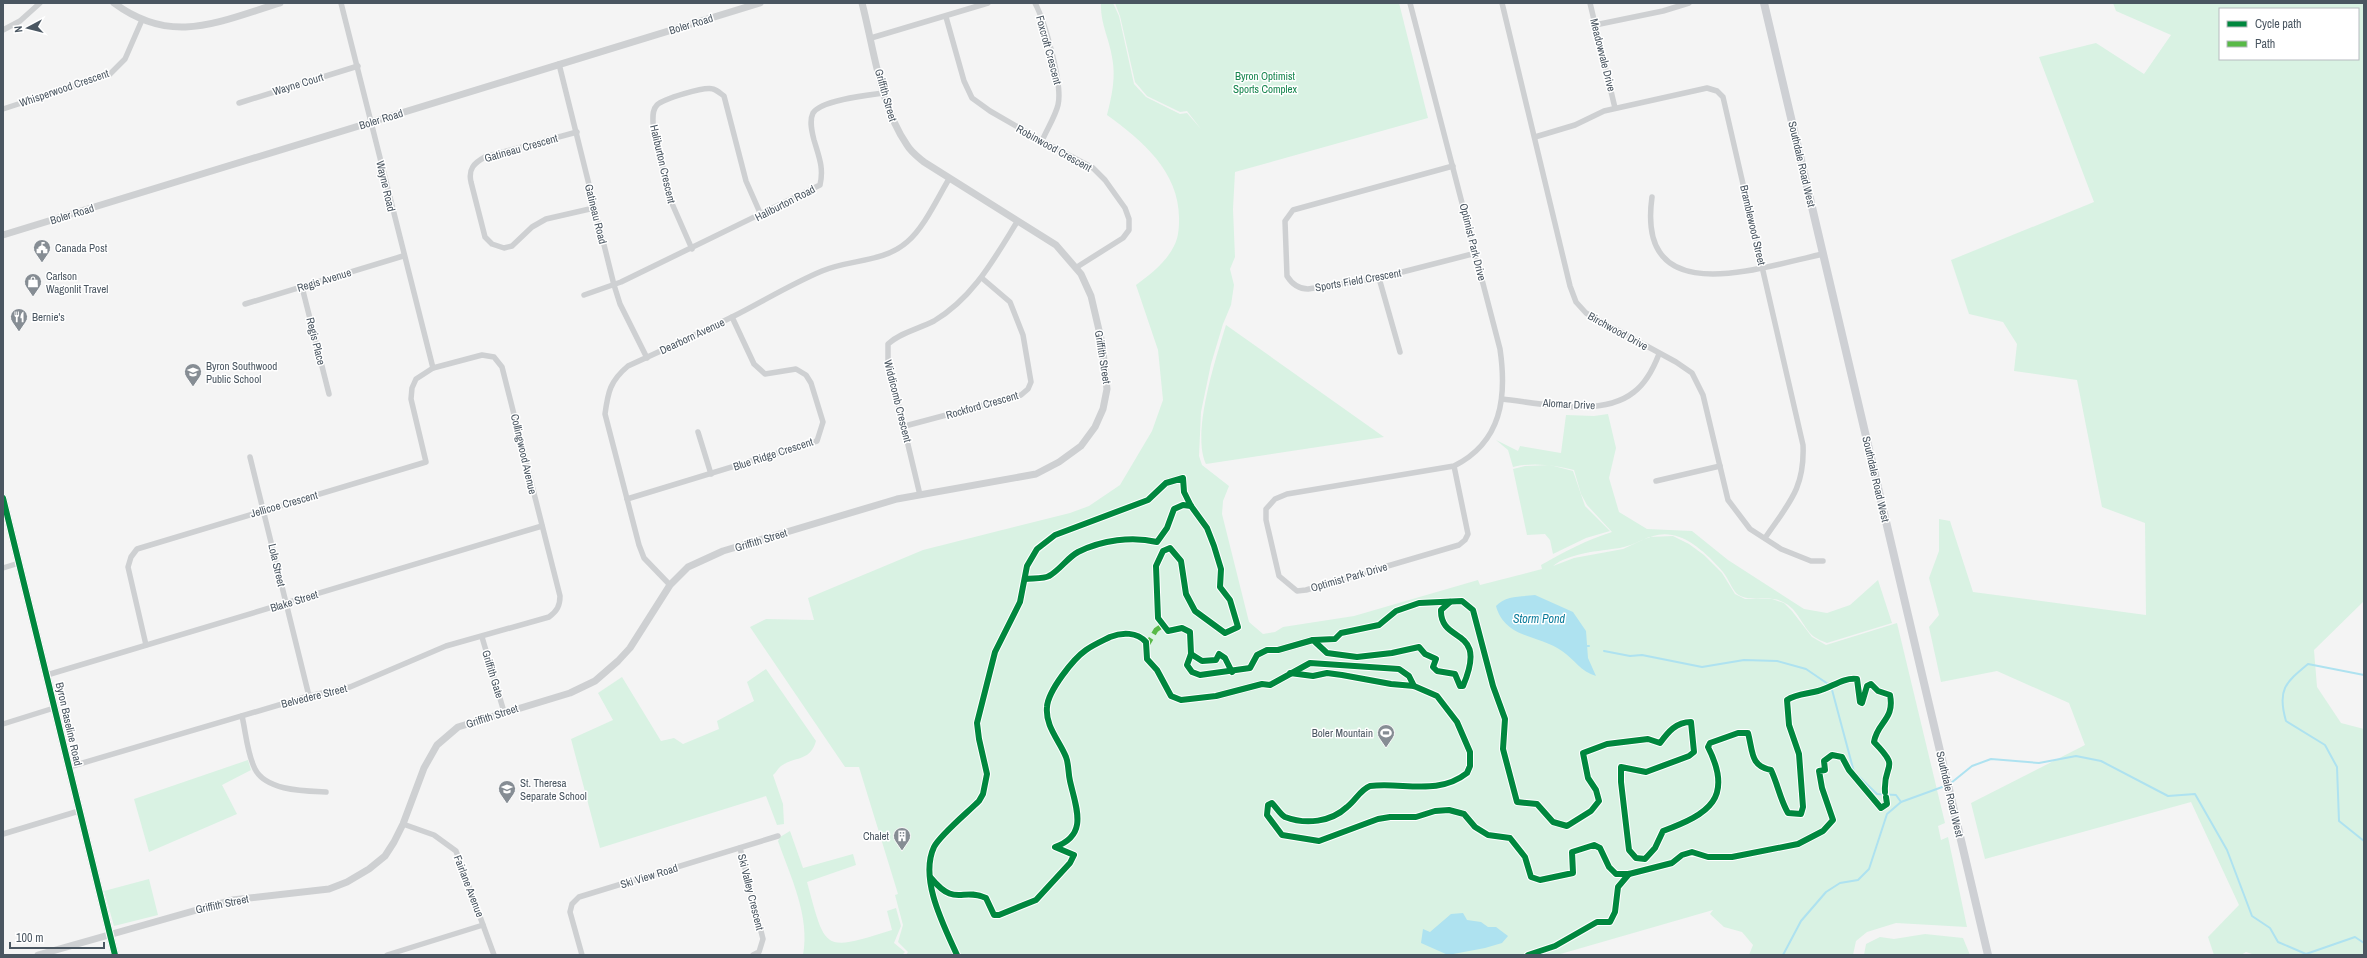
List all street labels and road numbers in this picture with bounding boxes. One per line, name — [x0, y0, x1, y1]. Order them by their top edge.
street label: Boler Road — [667, 11, 715, 37]
street label: Foxcroft Crescent — [1033, 14, 1065, 86]
street label: Meadowvale Drive — [1587, 17, 1619, 93]
street label: Whisperwood Crescent — [17, 66, 111, 110]
street label: Griffith Street — [872, 67, 900, 123]
street label: Wayne Court — [271, 70, 326, 98]
street label: Boler Road — [357, 106, 405, 132]
street label: Southdale Road West — [1785, 120, 1819, 209]
street label: Robinwood Crescent — [1014, 121, 1095, 175]
street label: Haliburton Crescent — [647, 123, 679, 205]
street label: Gatineau Crescent — [483, 131, 560, 165]
street label: Wayne Road — [373, 159, 399, 213]
street label: Haliburton Road — [753, 182, 817, 224]
street label: Gatineau Road — [582, 183, 610, 245]
street label: Bramblewood Street — [1737, 184, 1769, 267]
street label: Boler Road — [48, 201, 96, 227]
street label: Optimist Park Drive — [1457, 202, 1489, 282]
street label: Regis Avenue — [295, 265, 353, 295]
street label: Sports Field Crescent — [1314, 265, 1403, 294]
street label: Birchwood Drive — [1585, 309, 1651, 353]
street label: Dearborn Avenue — [657, 315, 727, 357]
street label: Regis Place — [303, 316, 329, 366]
street label: Griffith Street — [1092, 329, 1114, 385]
street label: Widdicomb Crescent — [881, 358, 915, 444]
street label: Rockford Crescent — [944, 388, 1020, 422]
street label: Alomar Drive — [1541, 396, 1596, 412]
street label: Collingwood Avenue — [508, 412, 540, 496]
street label: Blue Ridge Crescent — [731, 434, 815, 474]
street label: Southdale Road West — [1859, 435, 1893, 524]
street label: Jellicoe Crescent — [249, 488, 320, 520]
street label: Griffith Street — [733, 525, 789, 555]
street label: Lola Street — [265, 542, 289, 588]
street label: Optimist Park Drive — [1309, 559, 1389, 595]
street label: Blake Street — [268, 587, 320, 615]
street label: Griffith Gate — [479, 648, 507, 700]
street label: Byron Baseline Road — [53, 681, 85, 767]
street label: Belvedere Street — [280, 681, 349, 711]
street label: Griffith Street — [464, 701, 520, 731]
street label: Southdale Road West — [1933, 750, 1967, 839]
street label: Ski Valley Crescent — [735, 852, 767, 932]
street label: Fairlane Avenue — [451, 853, 487, 919]
street label: Ski View Road — [618, 861, 680, 891]
street label: Griffith Street — [194, 891, 250, 916]

